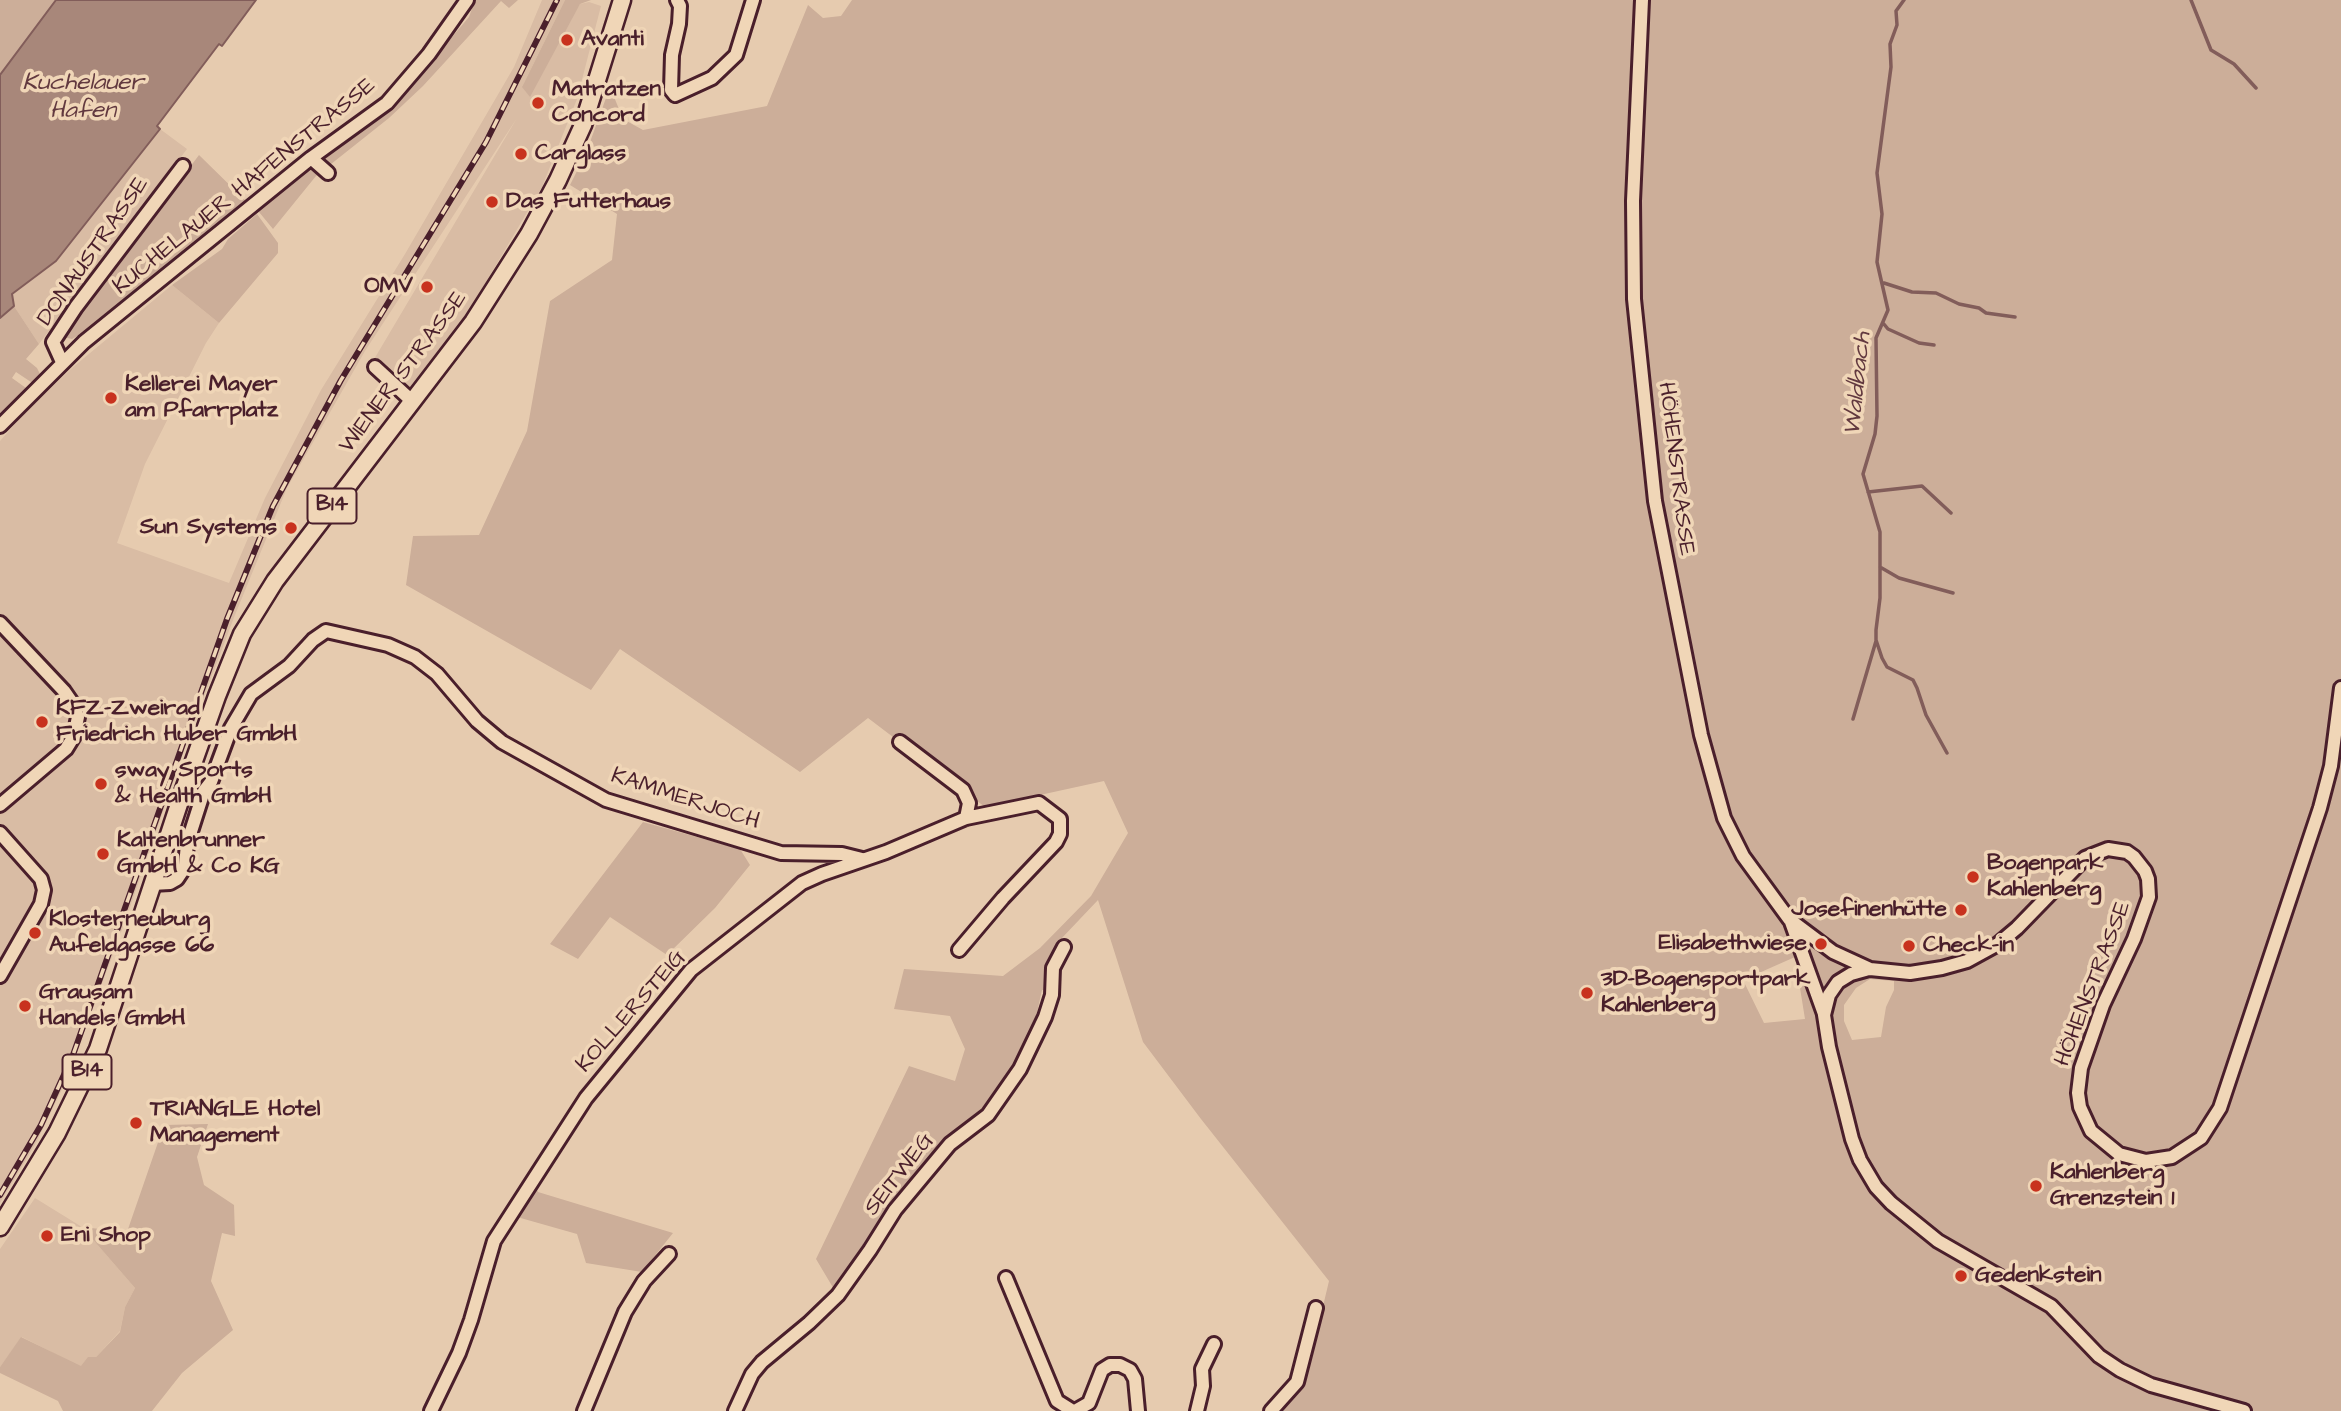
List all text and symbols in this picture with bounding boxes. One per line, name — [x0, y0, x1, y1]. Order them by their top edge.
place label: Avanti — [581, 26, 644, 54]
marker: Avanti — [559, 32, 575, 48]
water label: Kuchelauer Hafen — [22, 70, 144, 126]
street label: KUCHELAUER HAFENSTRASSE — [108, 73, 382, 301]
place label: Matratzen Concord — [552, 76, 661, 130]
marker: Matratzen Concord — [530, 95, 546, 111]
place label: Carglass — [535, 140, 626, 168]
marker: Carglass — [513, 146, 529, 162]
street label: DONAUSTRASSE — [32, 172, 156, 332]
place label: Das Futterhaus — [506, 188, 671, 216]
marker: Das Futterhaus — [484, 194, 500, 210]
place label: OMV — [364, 273, 413, 301]
marker: OMV — [419, 279, 435, 295]
street label: WIENER STRASSE — [334, 287, 474, 459]
water label: Waldbach — [1839, 331, 1879, 437]
place label: Kellerei Mayer am Pfarrplatz — [125, 371, 278, 425]
street label: HÖHENSTRASSE — [1651, 381, 1699, 557]
marker: Kellerei Mayer am Pfarrplatz — [103, 390, 119, 406]
road number: B14 — [308, 489, 356, 524]
place label: Sun Systems — [140, 514, 277, 542]
marker: Sun Systems — [283, 520, 299, 536]
place label: KFZ-Zweirad Friedrich Huber GmbH — [56, 695, 297, 749]
marker: KFZ-Zweirad Friedrich Huber GmbH — [34, 714, 50, 730]
place label: sway Sports & Health GmbH — [115, 757, 272, 811]
street label: KAMMERJOCH — [607, 763, 763, 837]
marker: sway Sports & Health GmbH — [93, 776, 109, 792]
place label: Kaltenbrunner GmbH & Co KG — [117, 827, 280, 881]
marker: Kaltenbrunner GmbH & Co KG — [95, 846, 111, 862]
place label: Bogenpark Kahlenberg — [1987, 850, 2103, 904]
marker: Bogenpark Kahlenberg — [1965, 869, 1981, 885]
place label: Josefinenhütte — [1791, 896, 1947, 924]
street label: HÖHENSTRASSE — [2050, 898, 2138, 1070]
marker: Josefinenhütte — [1953, 902, 1969, 918]
place label: Klosterneuburg Aufeldgasse 66 — [49, 906, 214, 960]
marker: Klosterneuburg Aufeldgasse 66 — [27, 925, 43, 941]
place label: Elisabethwiese — [1658, 930, 1807, 958]
place label: Check-in — [1923, 932, 2014, 960]
marker: Elisabethwiese — [1813, 936, 1829, 952]
marker: Check-in — [1901, 938, 1917, 954]
street label: KOLLERSTEIG — [571, 945, 693, 1079]
place label: 3D-Bogensportpark Kahlenberg — [1601, 966, 1810, 1020]
place label: Grausam Handels GmbH — [39, 979, 185, 1033]
marker: 3D-Bogensportpark Kahlenberg — [1579, 985, 1595, 1001]
marker: Grausam Handels GmbH — [17, 998, 33, 1014]
road number: B14 — [62, 1054, 112, 1090]
place label: TRIANGLE Hotel Management — [150, 1096, 320, 1150]
marker: TRIANGLE Hotel Management — [128, 1115, 144, 1131]
street label: SEITWEG — [859, 1128, 941, 1222]
place label: Kahlenberg Grenzstein 1 — [2050, 1159, 2174, 1213]
marker: Kahlenberg Grenzstein 1 — [2028, 1178, 2044, 1194]
place label: Eni Shop — [61, 1222, 151, 1250]
marker: Eni Shop — [39, 1228, 55, 1244]
place label: Gedenkstein — [1975, 1262, 2102, 1290]
marker: Gedenkstein — [1953, 1268, 1969, 1284]

